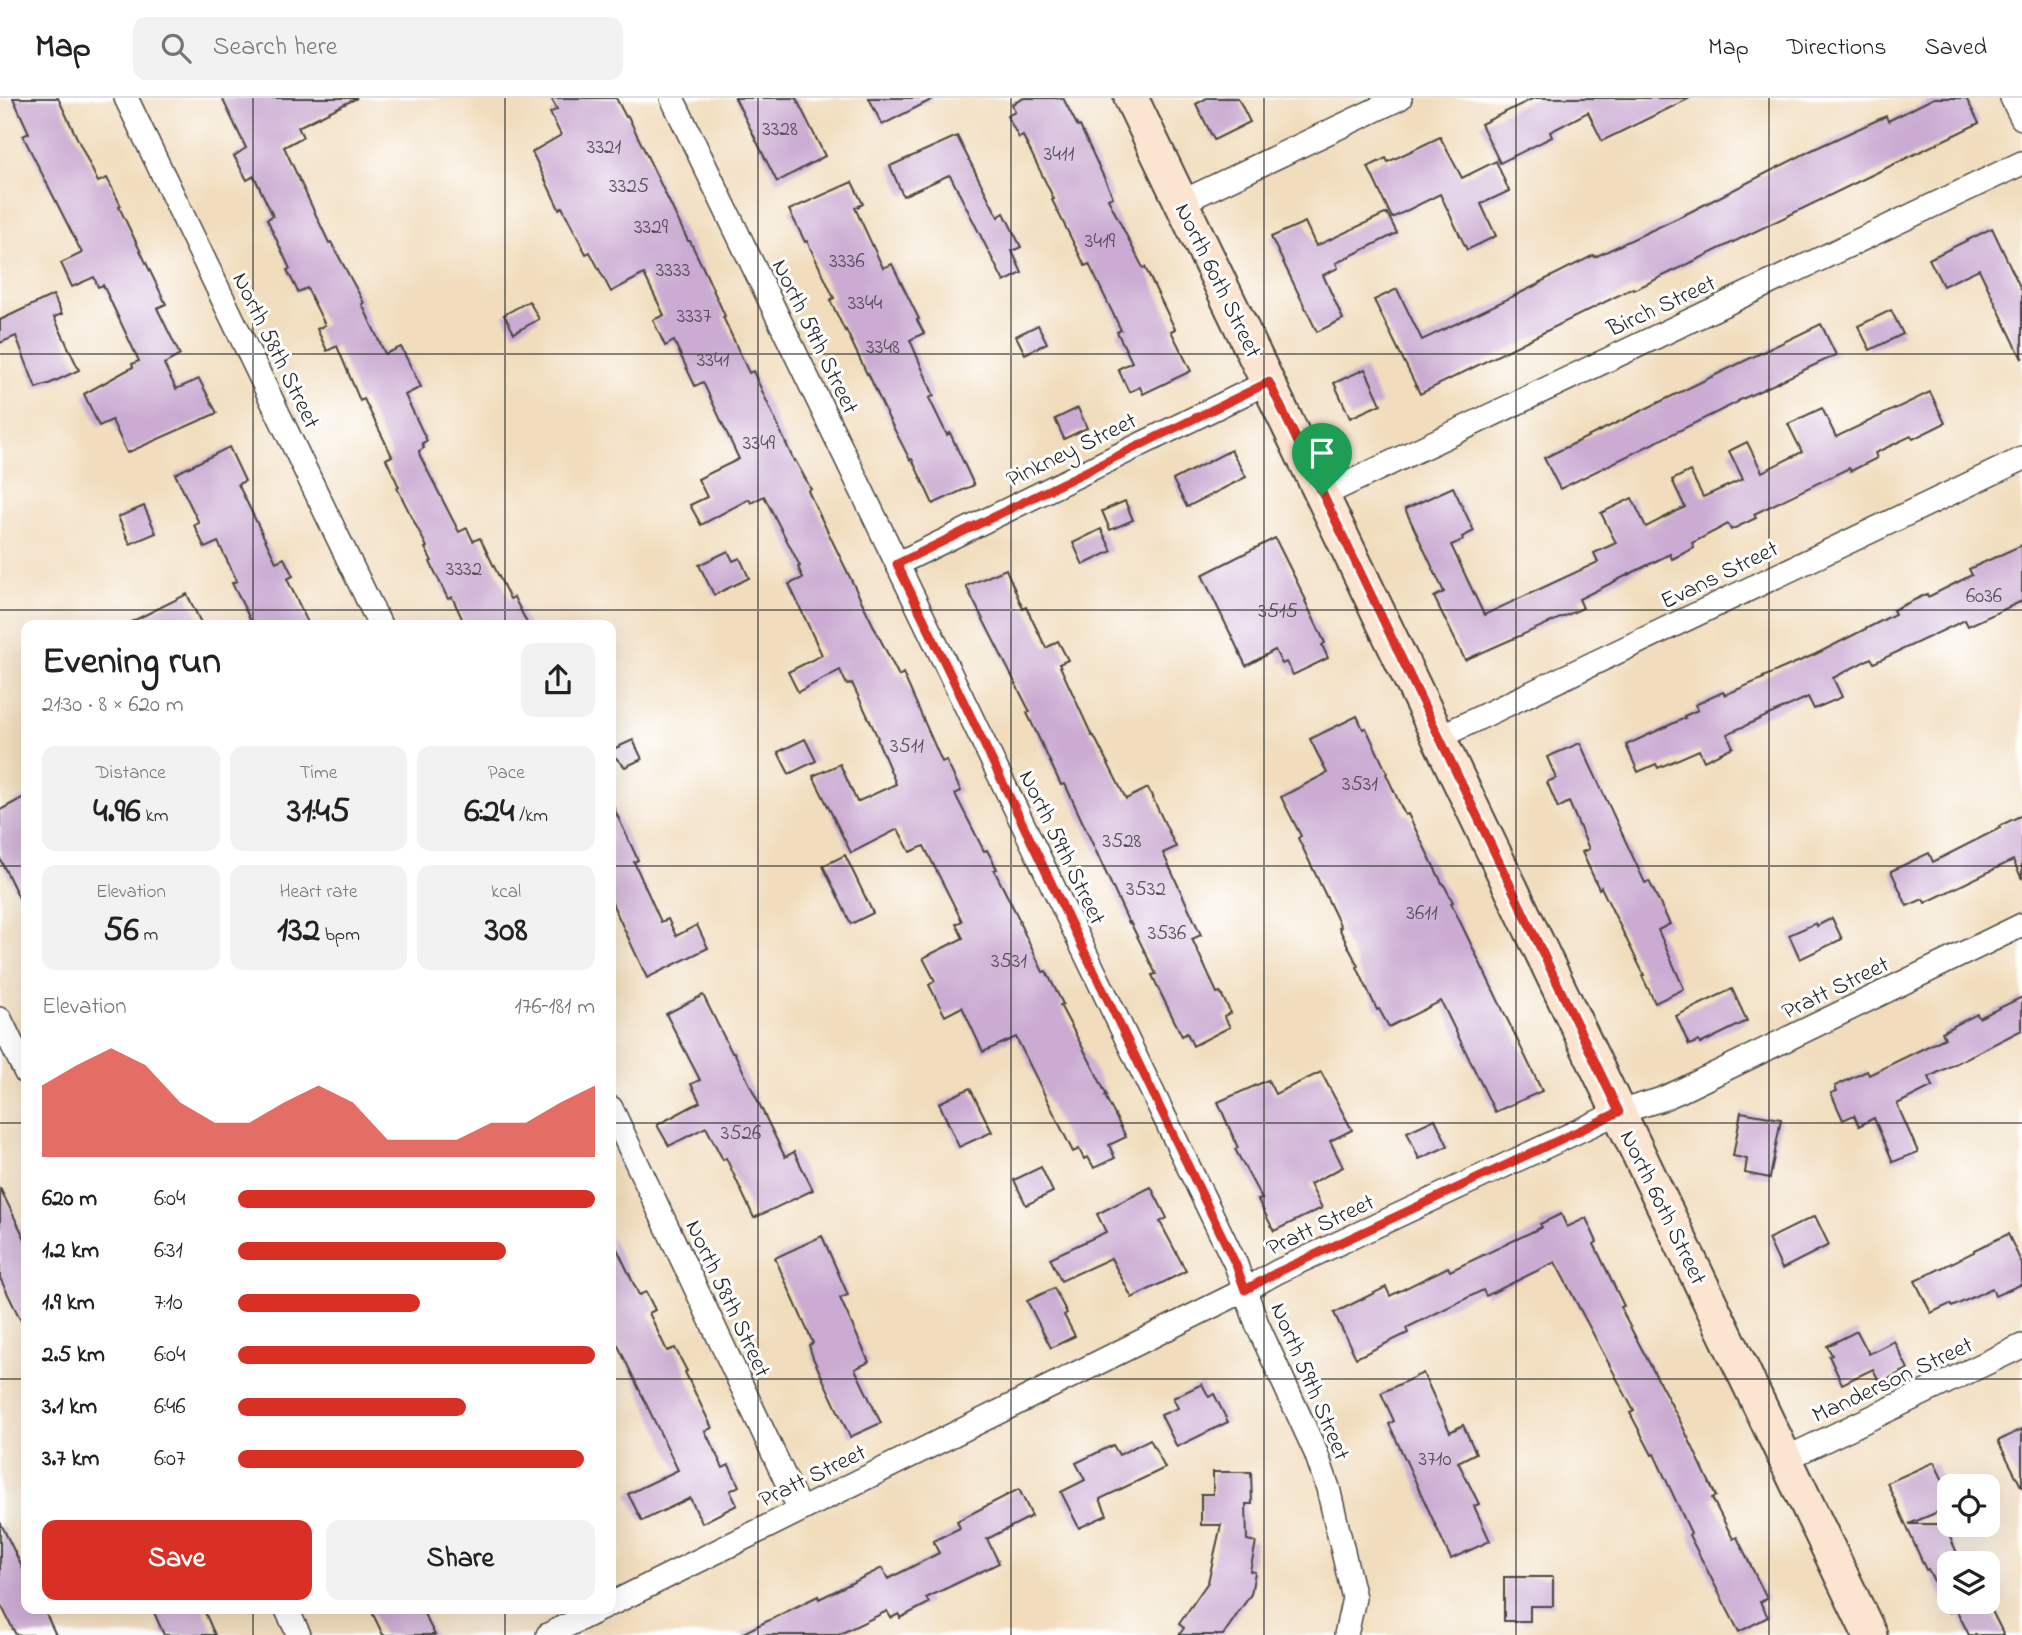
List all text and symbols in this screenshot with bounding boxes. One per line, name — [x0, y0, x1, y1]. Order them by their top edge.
search box — [133, 17, 623, 80]
text: Map — [35, 24, 91, 72]
icon: search — [157, 29, 195, 67]
text: Search here — [213, 29, 337, 67]
text: Map — [1708, 31, 1749, 66]
text: Directions — [1787, 31, 1886, 66]
text: Saved — [1924, 31, 1987, 66]
house number: 3328 — [762, 115, 798, 145]
house number: 3321 — [587, 133, 622, 163]
house number: 3411 — [1044, 140, 1075, 170]
house number: 3325 — [609, 172, 649, 202]
street label: North 60th Street — [1164, 198, 1269, 364]
house number: 3329 — [634, 213, 669, 243]
house number: 3419 — [1085, 227, 1116, 257]
house number: 3336 — [829, 247, 865, 277]
street label: North 59th Street — [761, 254, 866, 420]
house number: 3333 — [656, 256, 690, 286]
street label: North 58th Street — [222, 267, 328, 435]
street label: Birch Street — [1601, 267, 1722, 348]
house number: 3344 — [848, 289, 883, 319]
house number: 3337 — [677, 302, 712, 332]
house number: 3348 — [866, 333, 900, 363]
house number: 3341 — [697, 346, 730, 376]
street label: Pinkney Street — [1001, 404, 1144, 499]
pin — [1292, 423, 1352, 495]
house number: 3349 — [743, 429, 776, 459]
icon: arrive — [1303, 434, 1341, 472]
street label: Evans Street — [1655, 533, 1785, 620]
house number: 3332 — [446, 555, 482, 585]
house number: 6036 — [1966, 582, 2002, 612]
house number: 3515 — [1258, 597, 1298, 627]
text: Evening run — [42, 635, 221, 691]
button: share — [521, 643, 595, 717]
text: 21:30 · 8 × 620 m — [42, 689, 184, 722]
house number: 3511 — [890, 732, 924, 762]
text: Distance — [96, 760, 166, 787]
text: Time — [300, 760, 337, 787]
text: Pace — [488, 760, 525, 787]
street label: North 59th Street — [1008, 765, 1113, 931]
house number: 3531 — [1342, 770, 1378, 800]
text: 4.96 — [93, 787, 141, 838]
text: 31:45 — [287, 787, 350, 838]
text: 6:24 — [464, 787, 514, 838]
text: km — [141, 803, 168, 830]
text: /km — [514, 803, 548, 830]
house number: 3528 — [1103, 827, 1142, 857]
house number: 3532 — [1126, 875, 1166, 905]
text: Elevation — [96, 879, 166, 906]
text: Heart rate — [280, 879, 357, 906]
text: kcal — [491, 879, 521, 906]
house number: 3611 — [1406, 899, 1438, 929]
text: 56 — [103, 906, 139, 957]
text: 132 — [277, 906, 320, 957]
text: 308 — [485, 906, 528, 957]
house number: 3536 — [1148, 919, 1186, 949]
text: m — [139, 922, 158, 949]
text: bpm — [320, 922, 360, 949]
house number: 3531 — [991, 947, 1027, 977]
street label: Pratt Street — [1777, 948, 1896, 1030]
text: Elevation — [42, 991, 127, 1024]
text: 176–181 m — [515, 991, 595, 1024]
house number: 3526 — [721, 1119, 761, 1149]
street label: North 60th Street — [1609, 1125, 1714, 1291]
text: 620 m — [42, 1183, 97, 1216]
text: 6:04 — [154, 1183, 186, 1216]
street label: Pratt Street — [1261, 1186, 1381, 1267]
street label: North 58th Street — [675, 1215, 779, 1384]
text: 1.2 km — [42, 1235, 99, 1268]
text: 6:31 — [154, 1235, 183, 1268]
text: 1.9 km — [42, 1287, 95, 1320]
text: 7:10 — [154, 1287, 183, 1320]
street label: North 59th Street — [1260, 1298, 1358, 1466]
street label: Manderson Street — [1807, 1329, 1979, 1434]
text: 2.5 km — [42, 1339, 105, 1372]
text: 6:04 — [154, 1339, 186, 1372]
text: 3.1 km — [42, 1391, 97, 1424]
text: 6:46 — [154, 1391, 186, 1424]
street label: Pratt Street — [754, 1436, 873, 1518]
text: 3.7 km — [42, 1443, 99, 1476]
text: 6:07 — [154, 1443, 186, 1476]
house number: 3710 — [1418, 1445, 1452, 1475]
map controls — [1937, 1474, 2000, 1614]
button: locate — [1937, 1474, 2000, 1537]
button: Save — [42, 1520, 312, 1600]
button: Share — [326, 1520, 595, 1600]
button: layers — [1937, 1551, 2000, 1614]

